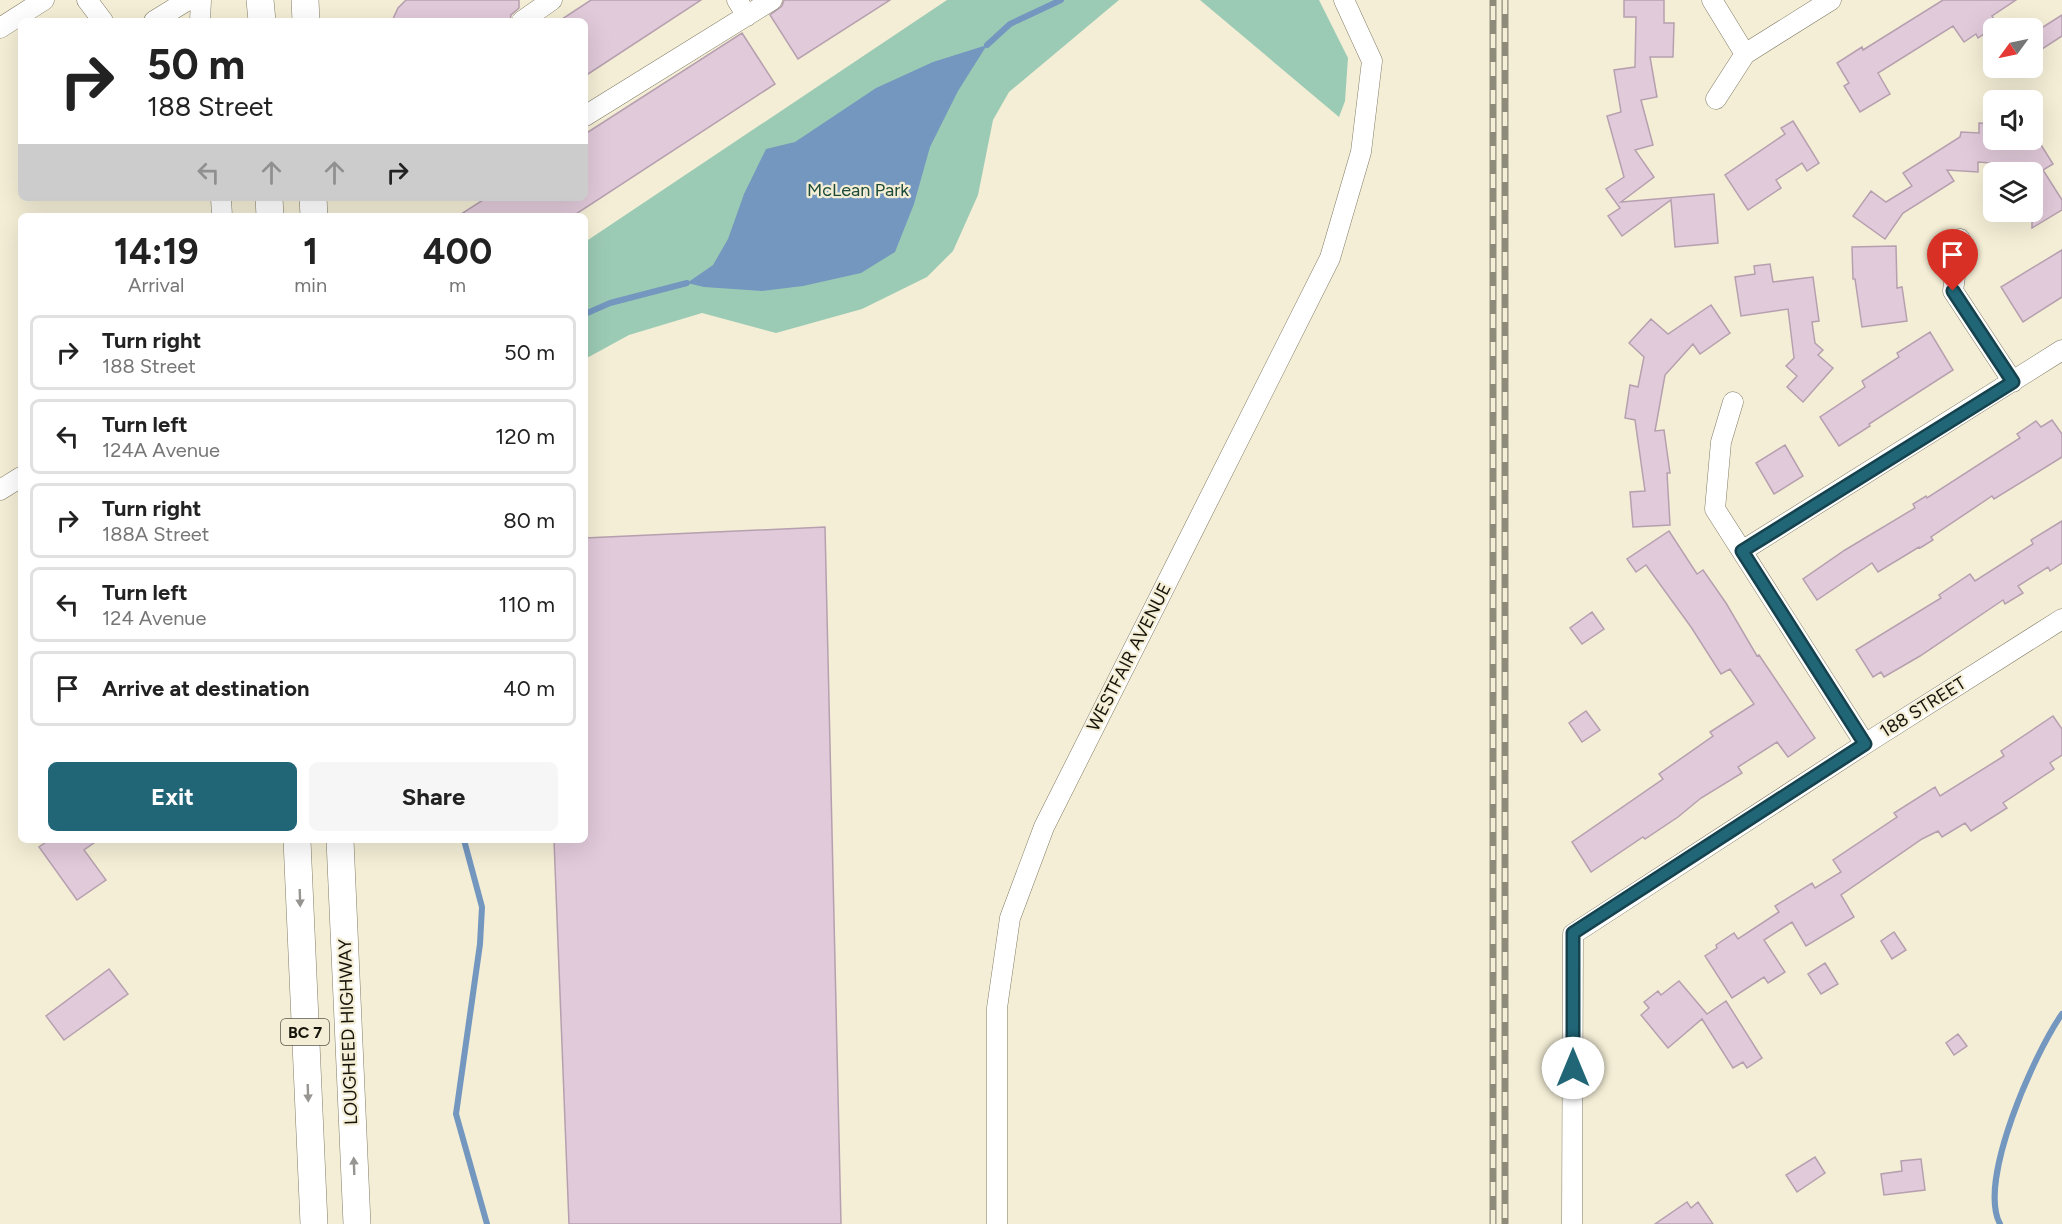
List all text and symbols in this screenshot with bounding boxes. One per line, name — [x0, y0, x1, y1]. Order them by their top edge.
north arrow — [1983, 18, 2043, 78]
map controls — [1983, 18, 2043, 222]
text: 50 m — [147, 39, 245, 90]
icon: right — [48, 42, 126, 120]
text: 188 Street — [147, 90, 274, 123]
button: sound — [1983, 90, 2043, 150]
icon: left — [192, 156, 225, 189]
icon: ahead — [255, 156, 288, 189]
icon: ahead — [318, 156, 351, 189]
icon: right — [381, 156, 414, 189]
button: layers — [1983, 162, 2043, 222]
park label: McLean Park — [807, 179, 909, 201]
pin — [1927, 229, 1978, 291]
text: 14:19 — [114, 230, 199, 273]
text: 1 — [303, 230, 318, 273]
text: 400 — [423, 230, 492, 273]
icon: arrive — [1936, 238, 1969, 271]
text: Arrival — [128, 273, 184, 297]
text: min — [294, 273, 327, 297]
text: m — [449, 273, 466, 297]
text: Turn right — [102, 327, 201, 354]
icon: right — [51, 336, 84, 369]
text: 50 m — [504, 339, 555, 366]
text: 188 Street — [102, 354, 196, 378]
text: Turn left — [102, 411, 188, 438]
icon: left — [51, 420, 84, 453]
text: 120 m — [495, 423, 555, 450]
text: 124A Avenue — [102, 438, 220, 462]
text: Turn right — [102, 495, 201, 522]
icon: right — [51, 504, 84, 537]
text: 80 m — [503, 507, 555, 534]
text: 188A Street — [102, 522, 209, 546]
text: Turn left — [102, 579, 188, 606]
street label: WESTFAIR AVENUE — [1082, 579, 1176, 735]
icon: left — [51, 588, 84, 621]
text: 110 m — [499, 591, 555, 618]
text: 124 Avenue — [102, 606, 206, 630]
icon: arrive — [51, 672, 84, 705]
street label: 188 STREET — [1876, 672, 1970, 742]
text: Arrive at destination — [102, 675, 310, 702]
text: 40 m — [503, 675, 555, 702]
button: Exit — [48, 762, 297, 831]
button: Share — [309, 762, 558, 831]
one-way arrow — [295, 889, 304, 908]
street label: LOUGHEED HIGHWAY — [334, 938, 362, 1125]
road number: BC 7 — [281, 1019, 329, 1045]
position arrow — [1541, 1036, 1605, 1100]
one-way arrow — [303, 1084, 312, 1103]
one-way arrow — [350, 1156, 359, 1175]

